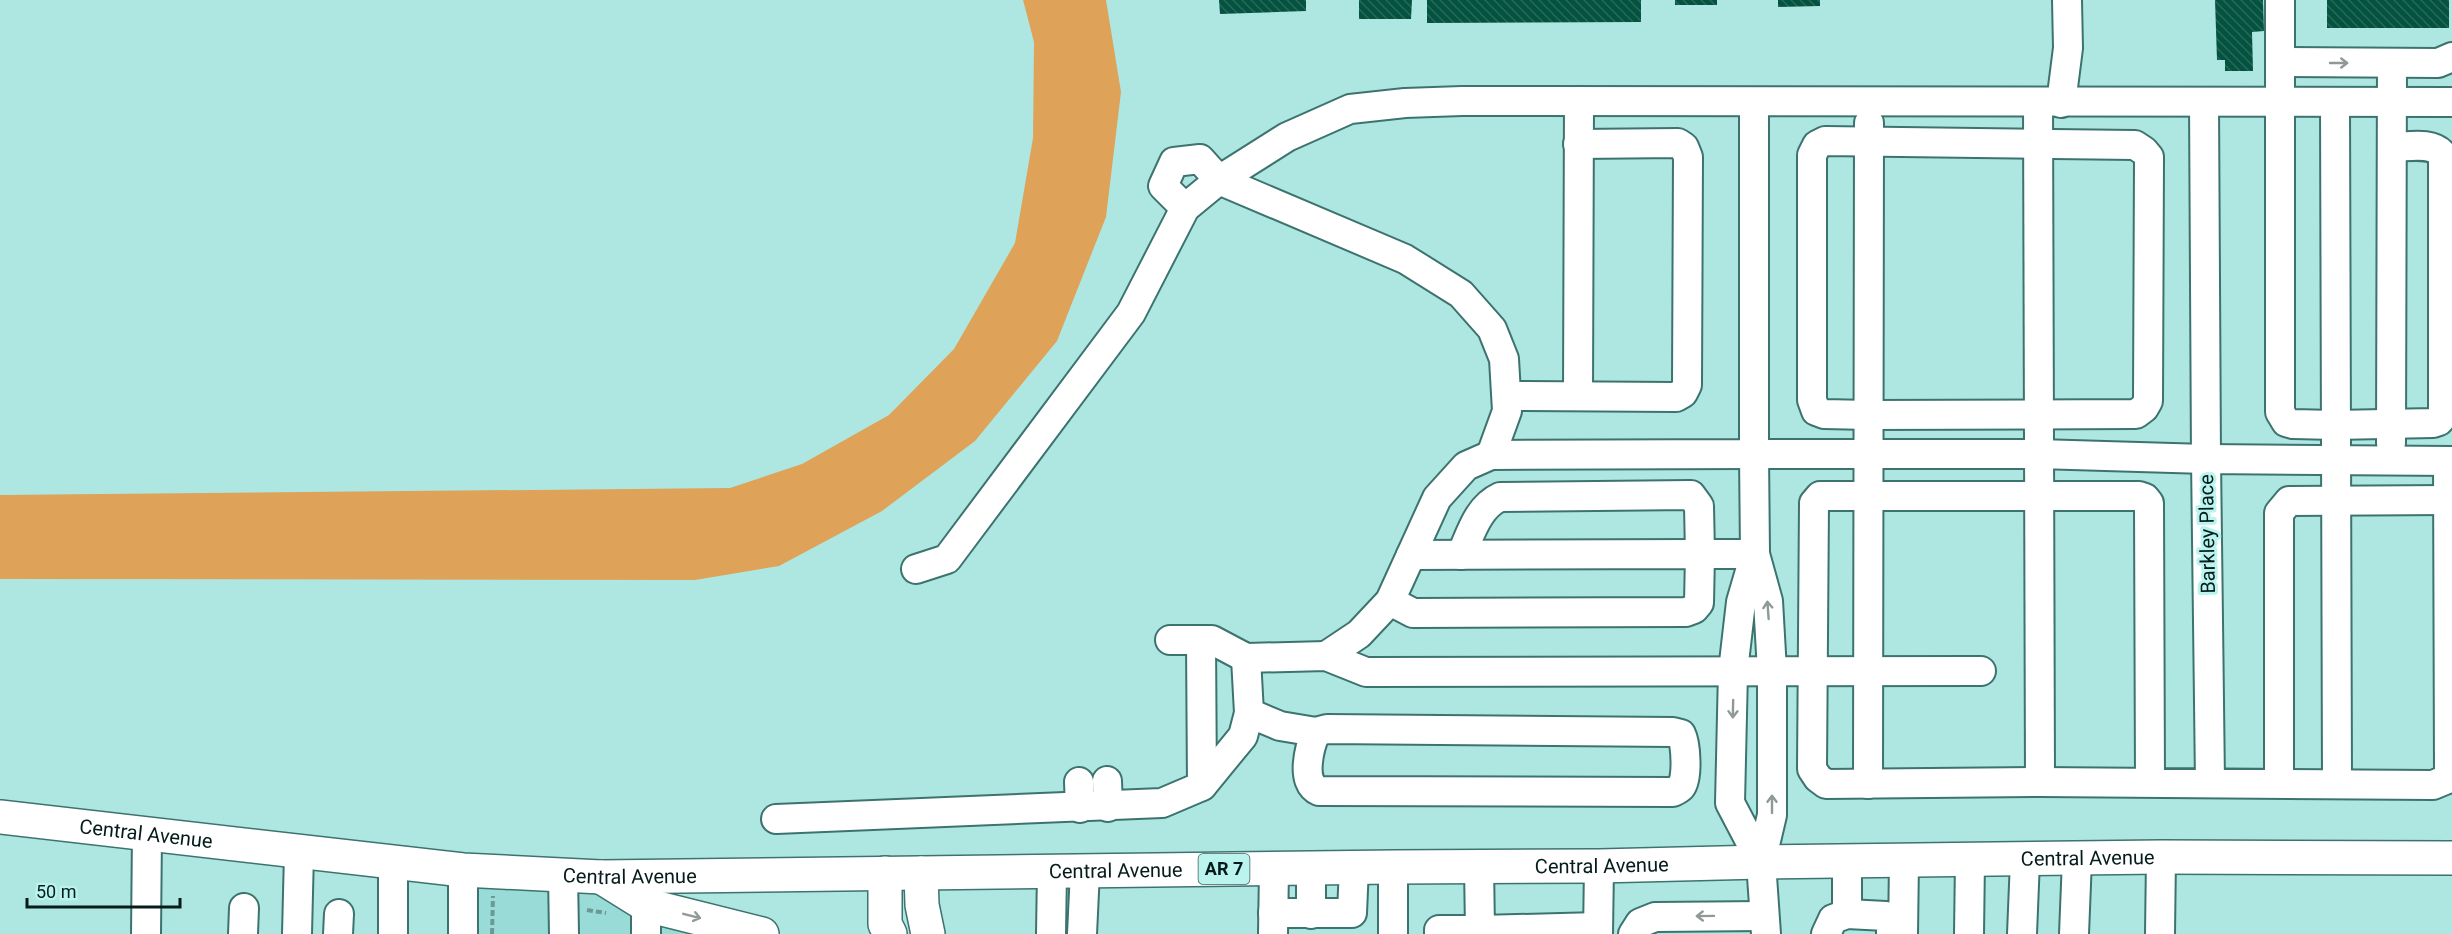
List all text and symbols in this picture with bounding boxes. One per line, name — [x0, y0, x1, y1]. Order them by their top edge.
one-way arrow — [2329, 57, 2349, 69]
street label: Barkley Place — [2194, 474, 2220, 594]
one-way arrow — [1762, 600, 1773, 620]
one-way arrow — [1727, 699, 1739, 719]
one-way arrow — [1766, 795, 1778, 815]
street label: Central Avenue — [78, 814, 214, 853]
street label: Central Avenue — [2021, 845, 2155, 871]
street label: Central Avenue — [1535, 852, 1669, 878]
road number: AR 7 — [1198, 854, 1250, 884]
street label: Central Avenue — [1049, 858, 1183, 883]
street label: Central Avenue — [562, 863, 697, 889]
scale bar — [27, 871, 180, 909]
text: 50 m — [36, 881, 76, 902]
one-way arrow — [1696, 910, 1716, 922]
one-way arrow — [682, 911, 701, 923]

